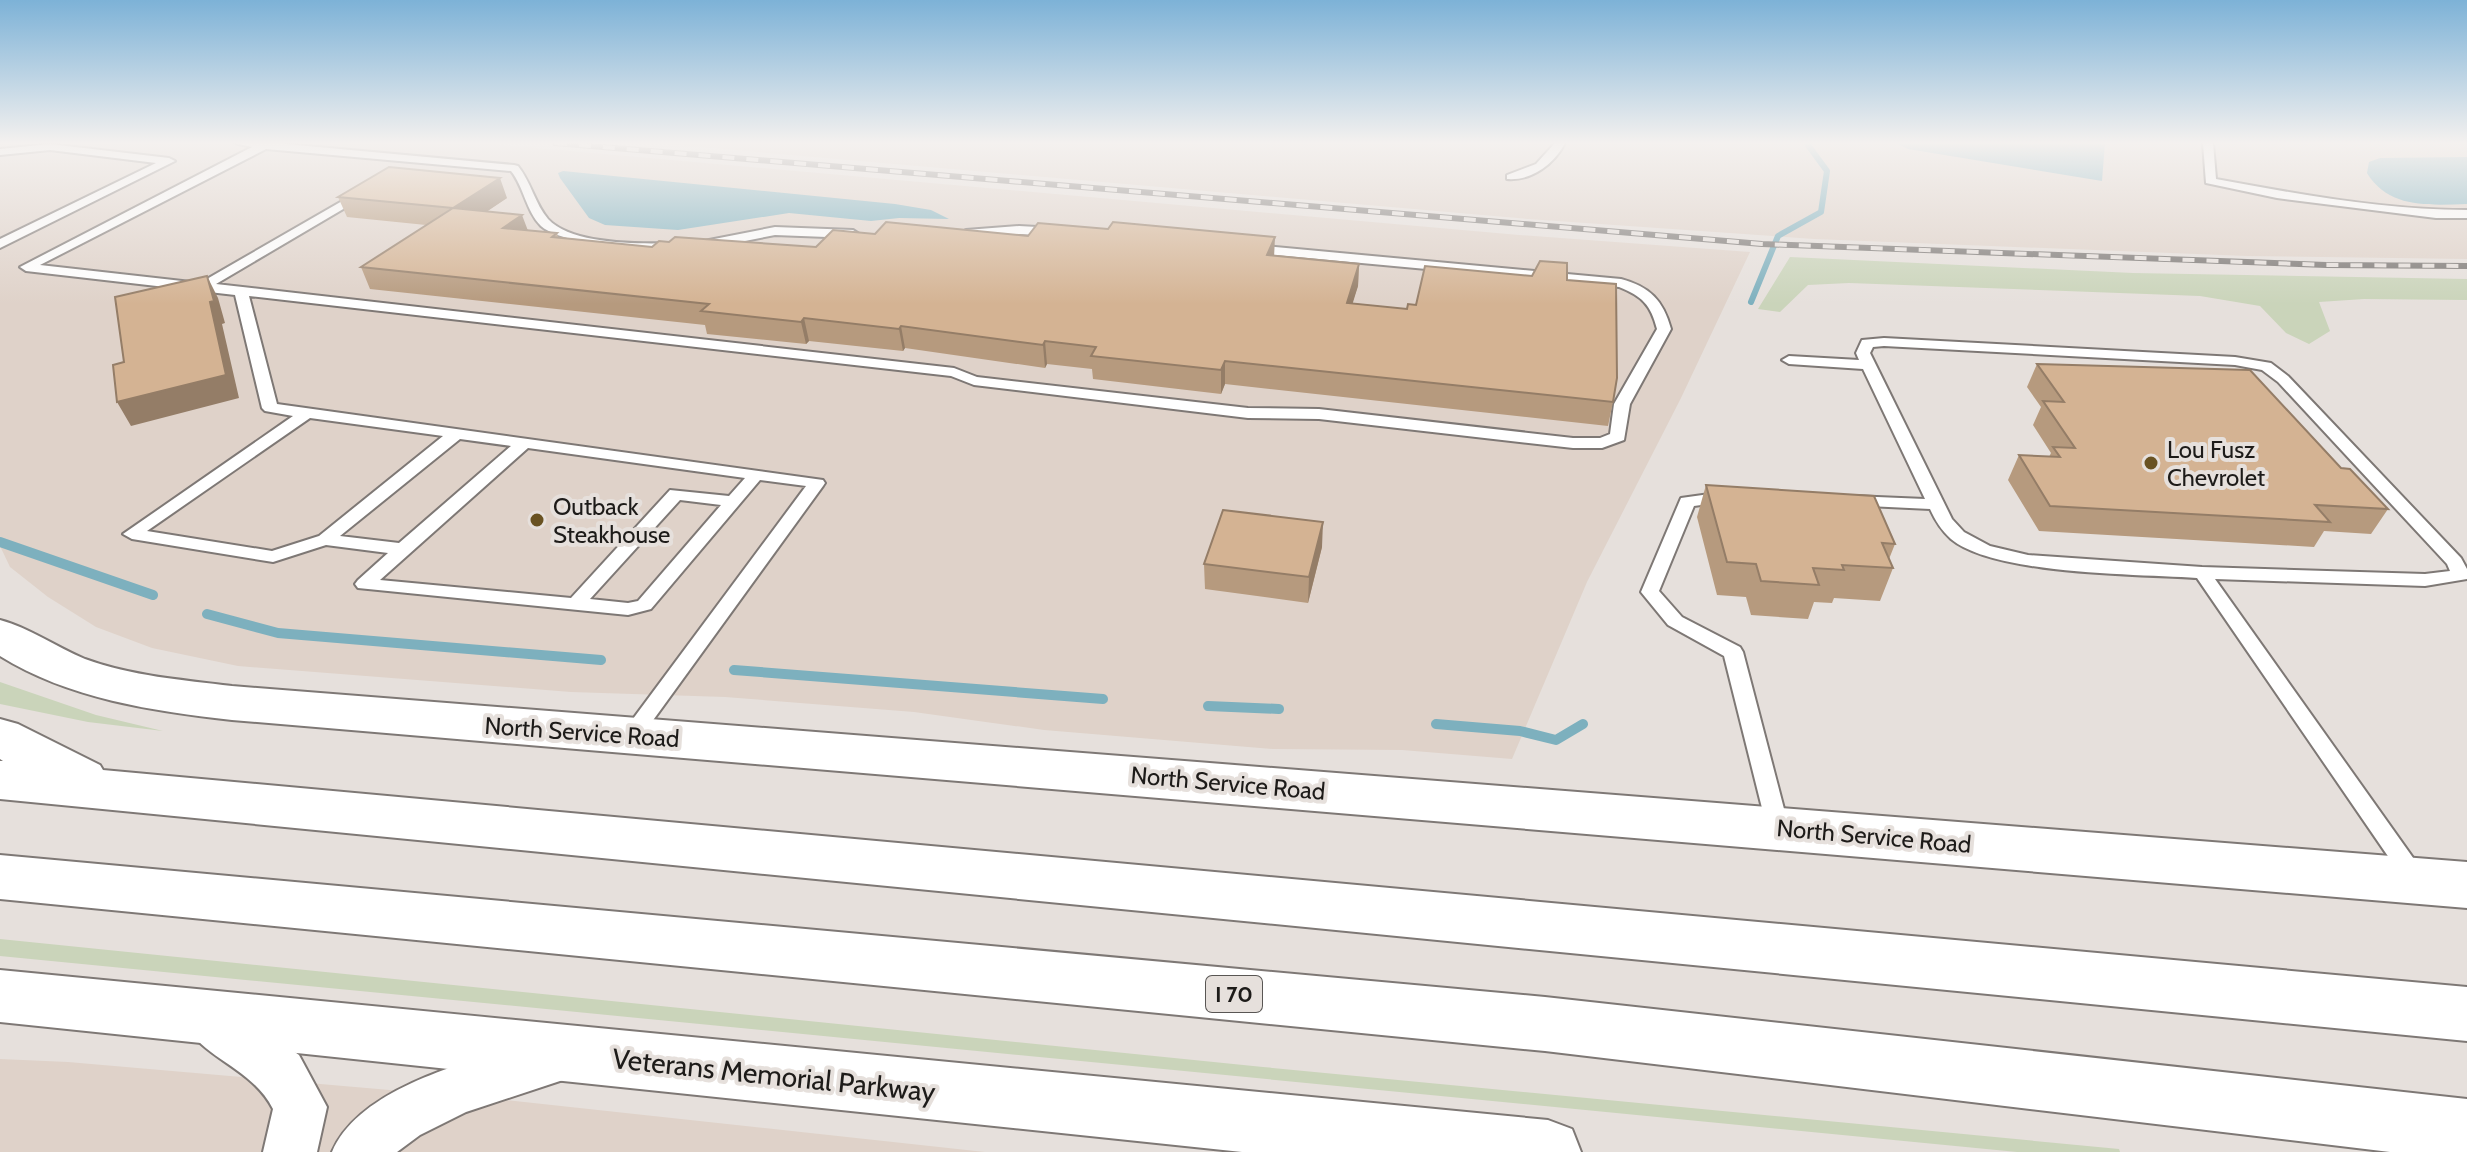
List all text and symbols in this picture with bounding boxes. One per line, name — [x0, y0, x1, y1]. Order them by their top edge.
place label: Lou Fusz Chevrolet — [2167, 435, 2265, 492]
marker: Lou Fusz Chevrolet — [2142, 454, 2160, 472]
place label: Outback Steakhouse — [553, 492, 670, 549]
marker: Outback Steakhouse — [528, 511, 546, 529]
street label: North Service Road — [484, 711, 680, 753]
street label: North Service Road — [1130, 760, 1326, 806]
street label: North Service Road — [1776, 813, 1972, 859]
road number: I 70 — [1206, 976, 1262, 1012]
street label: Veterans Memorial Parkway — [611, 1041, 937, 1109]

